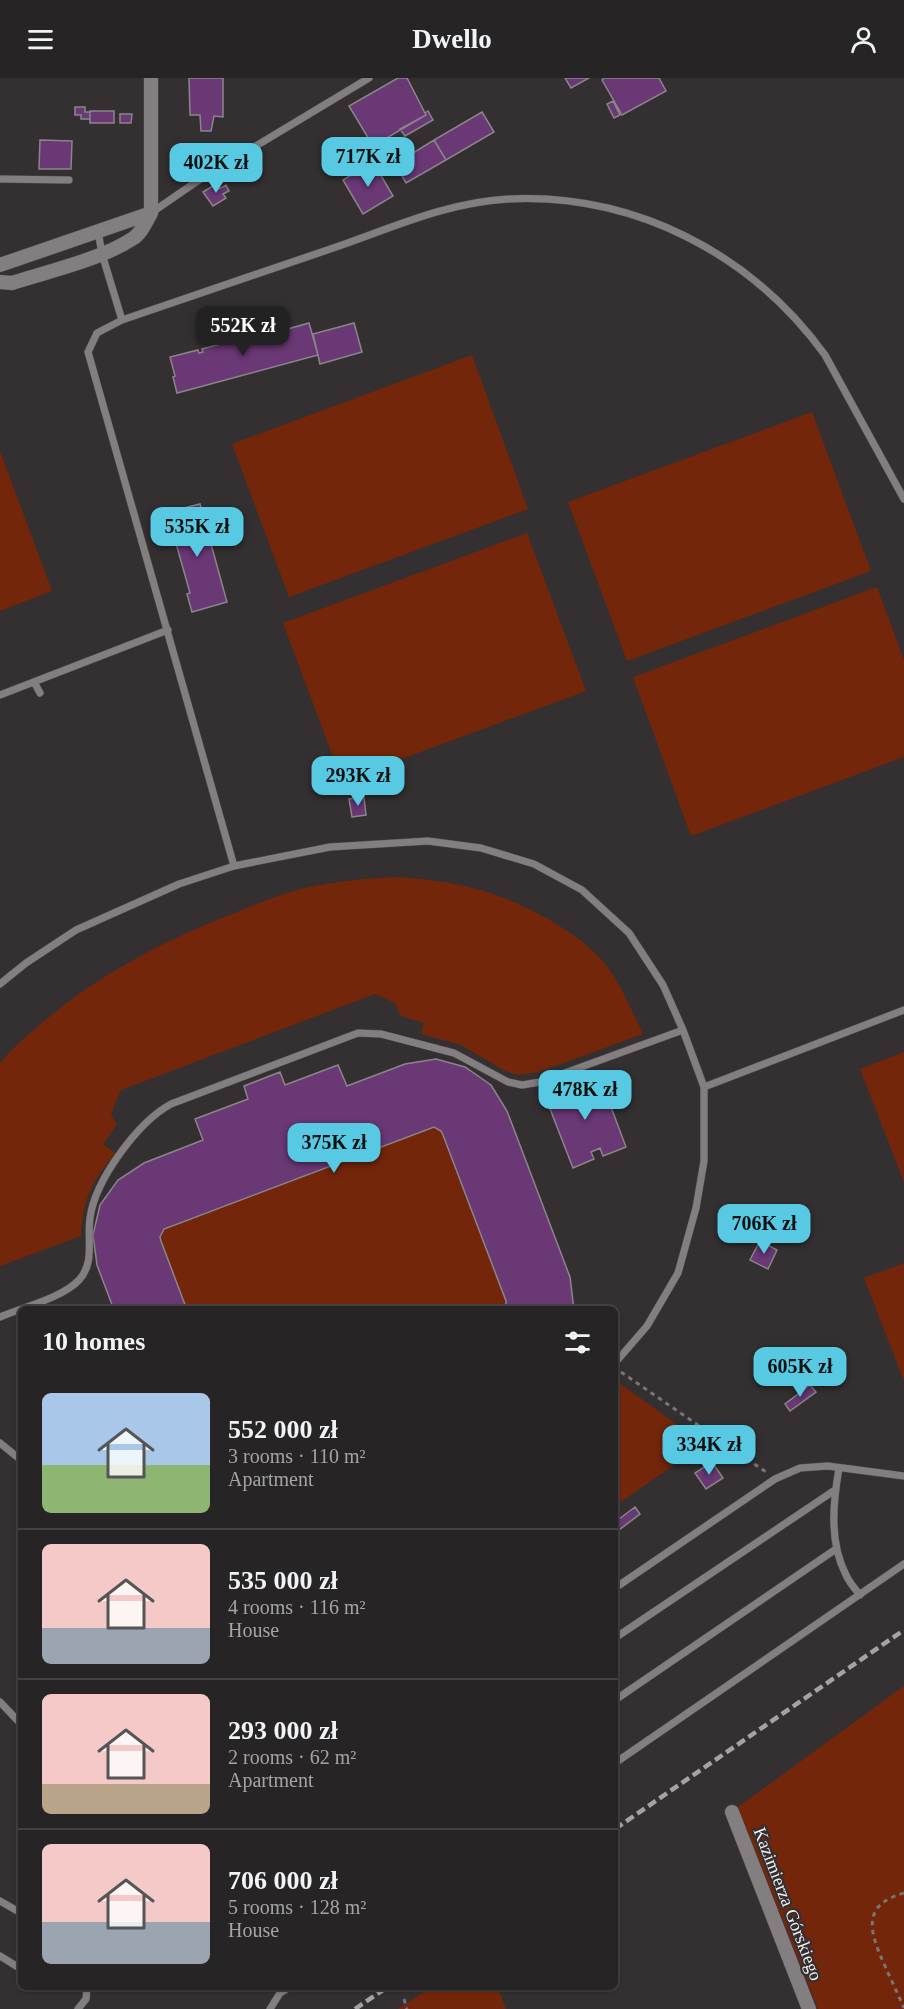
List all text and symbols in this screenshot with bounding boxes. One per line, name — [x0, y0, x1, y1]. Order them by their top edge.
icon: menu — [24, 23, 57, 56]
icon: person — [847, 23, 880, 56]
text: Dwello — [412, 24, 492, 54]
pin: 717K zł — [313, 137, 423, 188]
pin: 402K zł — [161, 143, 271, 194]
text: 717K zł — [336, 145, 401, 167]
text: 402K zł — [184, 151, 249, 173]
pin: 552K zł — [188, 306, 298, 357]
text: 552K zł — [211, 314, 276, 336]
pin: 535K zł — [142, 507, 252, 558]
text: 535K zł — [165, 515, 230, 537]
pin: 293K zł — [303, 756, 413, 807]
text: 293K zł — [326, 764, 391, 786]
pin: 478K zł — [530, 1070, 640, 1121]
text: 478K zł — [553, 1078, 618, 1100]
pin: 375K zł — [279, 1123, 389, 1174]
text: 375K zł — [302, 1131, 367, 1153]
pin: 706K zł — [709, 1204, 819, 1255]
text: 706K zł — [732, 1212, 797, 1234]
icon: filters — [561, 1326, 594, 1359]
text: 10 homes — [42, 1327, 145, 1356]
pin: 605K zł — [745, 1347, 855, 1398]
text: 605K zł — [768, 1355, 833, 1377]
text: 552 000 zł — [228, 1415, 338, 1444]
icon: home — [90, 1417, 162, 1489]
pin: 334K zł — [654, 1425, 764, 1476]
text: 334K zł — [677, 1433, 742, 1455]
text: 3 rooms · 110 m² — [228, 1445, 365, 1467]
text: Apartment — [228, 1468, 314, 1490]
text: 535 000 zł — [228, 1566, 338, 1595]
icon: home — [90, 1568, 162, 1640]
text: 4 rooms · 116 m² — [228, 1596, 365, 1618]
text: House — [228, 1619, 279, 1641]
text: 293 000 zł — [228, 1716, 338, 1745]
icon: home — [90, 1718, 162, 1790]
text: 2 rooms · 62 m² — [228, 1746, 356, 1768]
text: Apartment — [228, 1769, 314, 1791]
street label: Kazimierza Górskiego — [750, 1825, 826, 1983]
text: 706 000 zł — [228, 1866, 338, 1895]
icon: home — [90, 1868, 162, 1940]
text: 5 rooms · 128 m² — [228, 1896, 366, 1918]
text: House — [228, 1919, 279, 1941]

